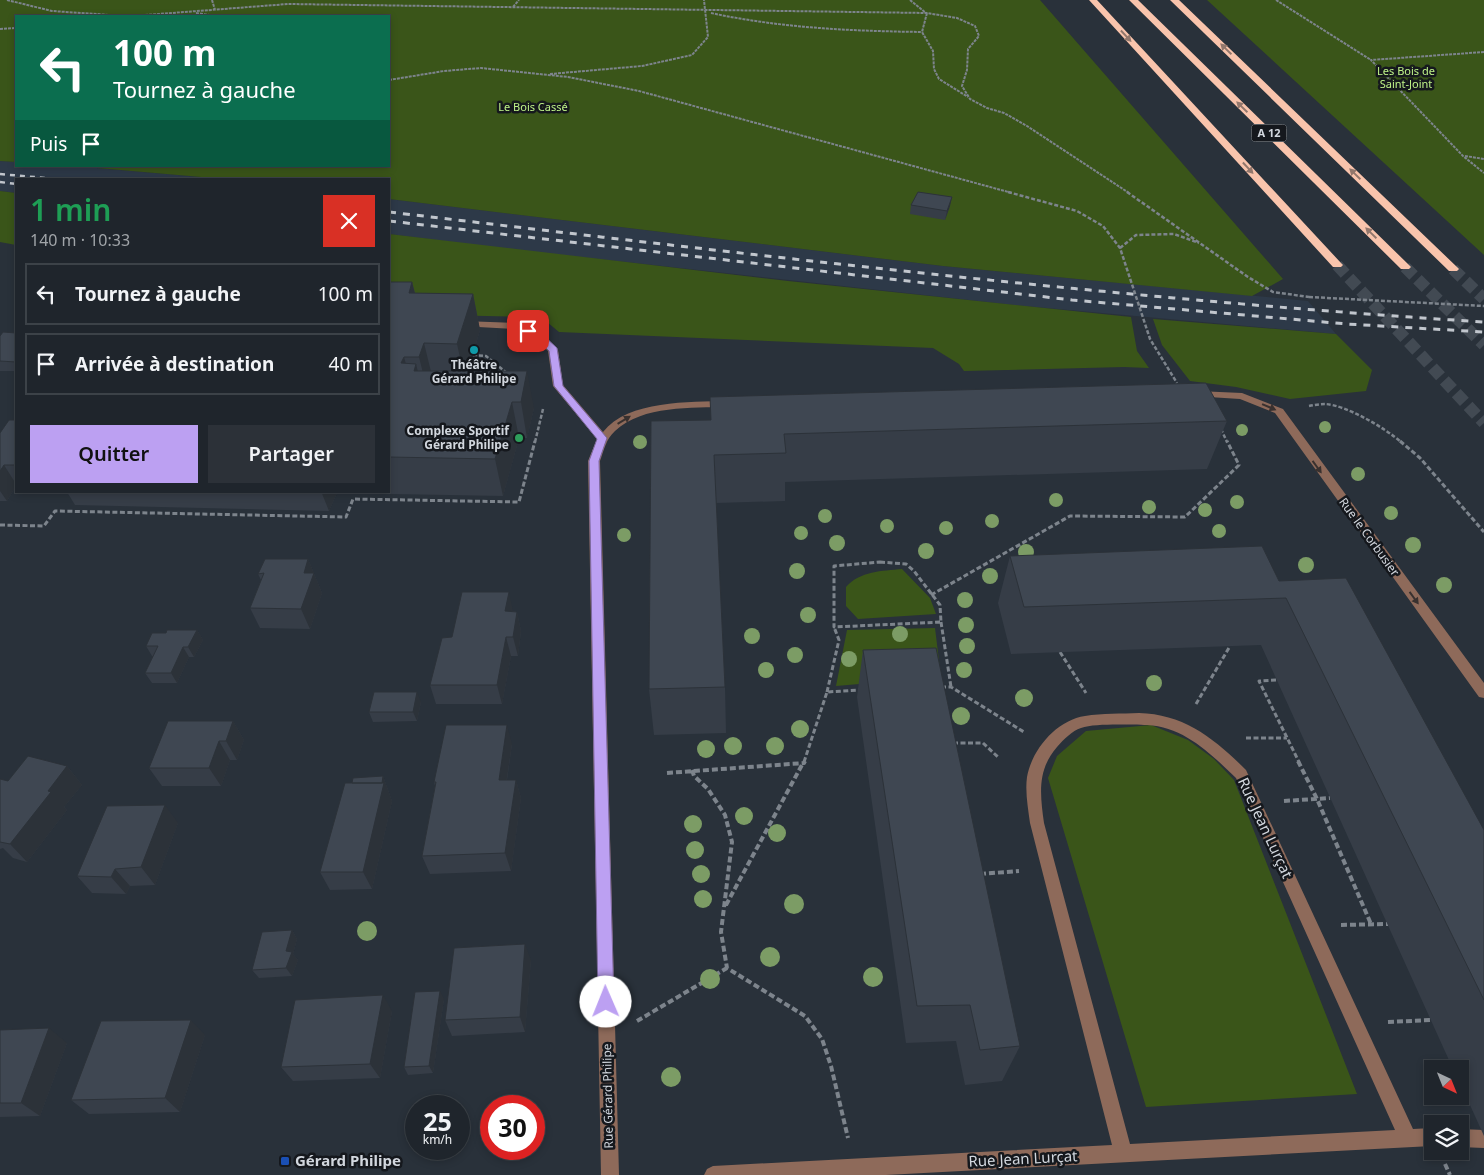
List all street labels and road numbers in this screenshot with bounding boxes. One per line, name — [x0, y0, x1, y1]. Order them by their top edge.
road number: A 12 — [1252, 125, 1286, 142]
street label: Rue le Corbusier — [1335, 494, 1404, 579]
street label: Rue Jean Lurçat — [1234, 774, 1298, 882]
street label: Rue Gérard Philipe — [598, 1043, 617, 1149]
street label: Rue Jean Lurçat — [968, 1145, 1079, 1171]

